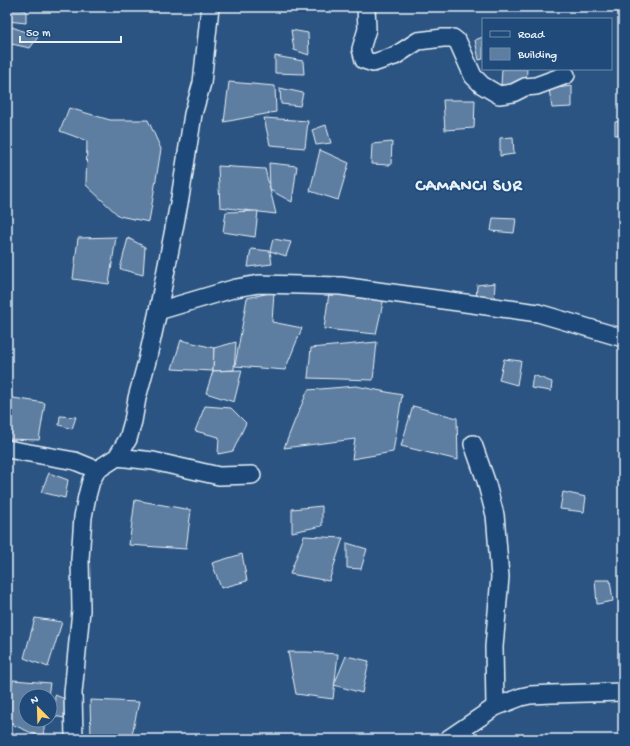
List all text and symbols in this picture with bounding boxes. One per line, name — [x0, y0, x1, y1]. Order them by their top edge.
scale bar — [20, 18, 121, 44]
legend — [482, 18, 612, 70]
text: 50 m — [26, 27, 51, 41]
text: Road — [518, 29, 545, 43]
text: Building — [517, 49, 557, 63]
district label: CAMANCI SUR — [414, 177, 523, 197]
north arrow — [18, 688, 58, 728]
text: N — [29, 694, 41, 708]

